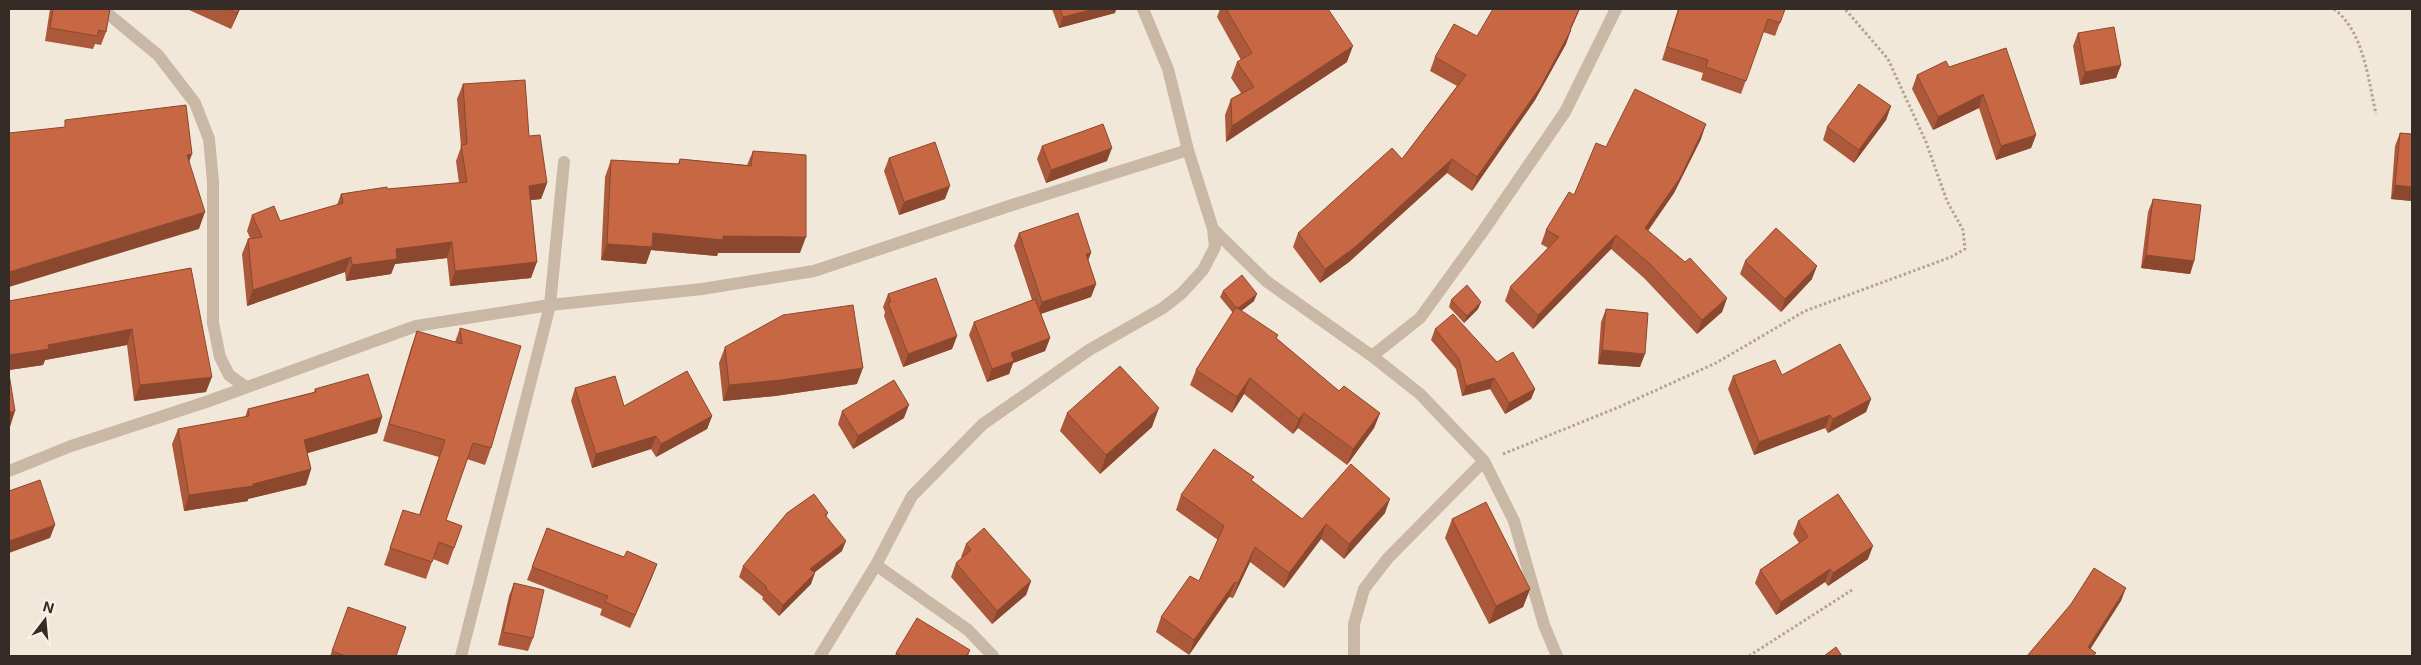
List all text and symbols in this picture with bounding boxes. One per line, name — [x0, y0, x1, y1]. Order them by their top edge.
north arrow — [20, 595, 70, 645]
text: N — [41, 597, 56, 617]

